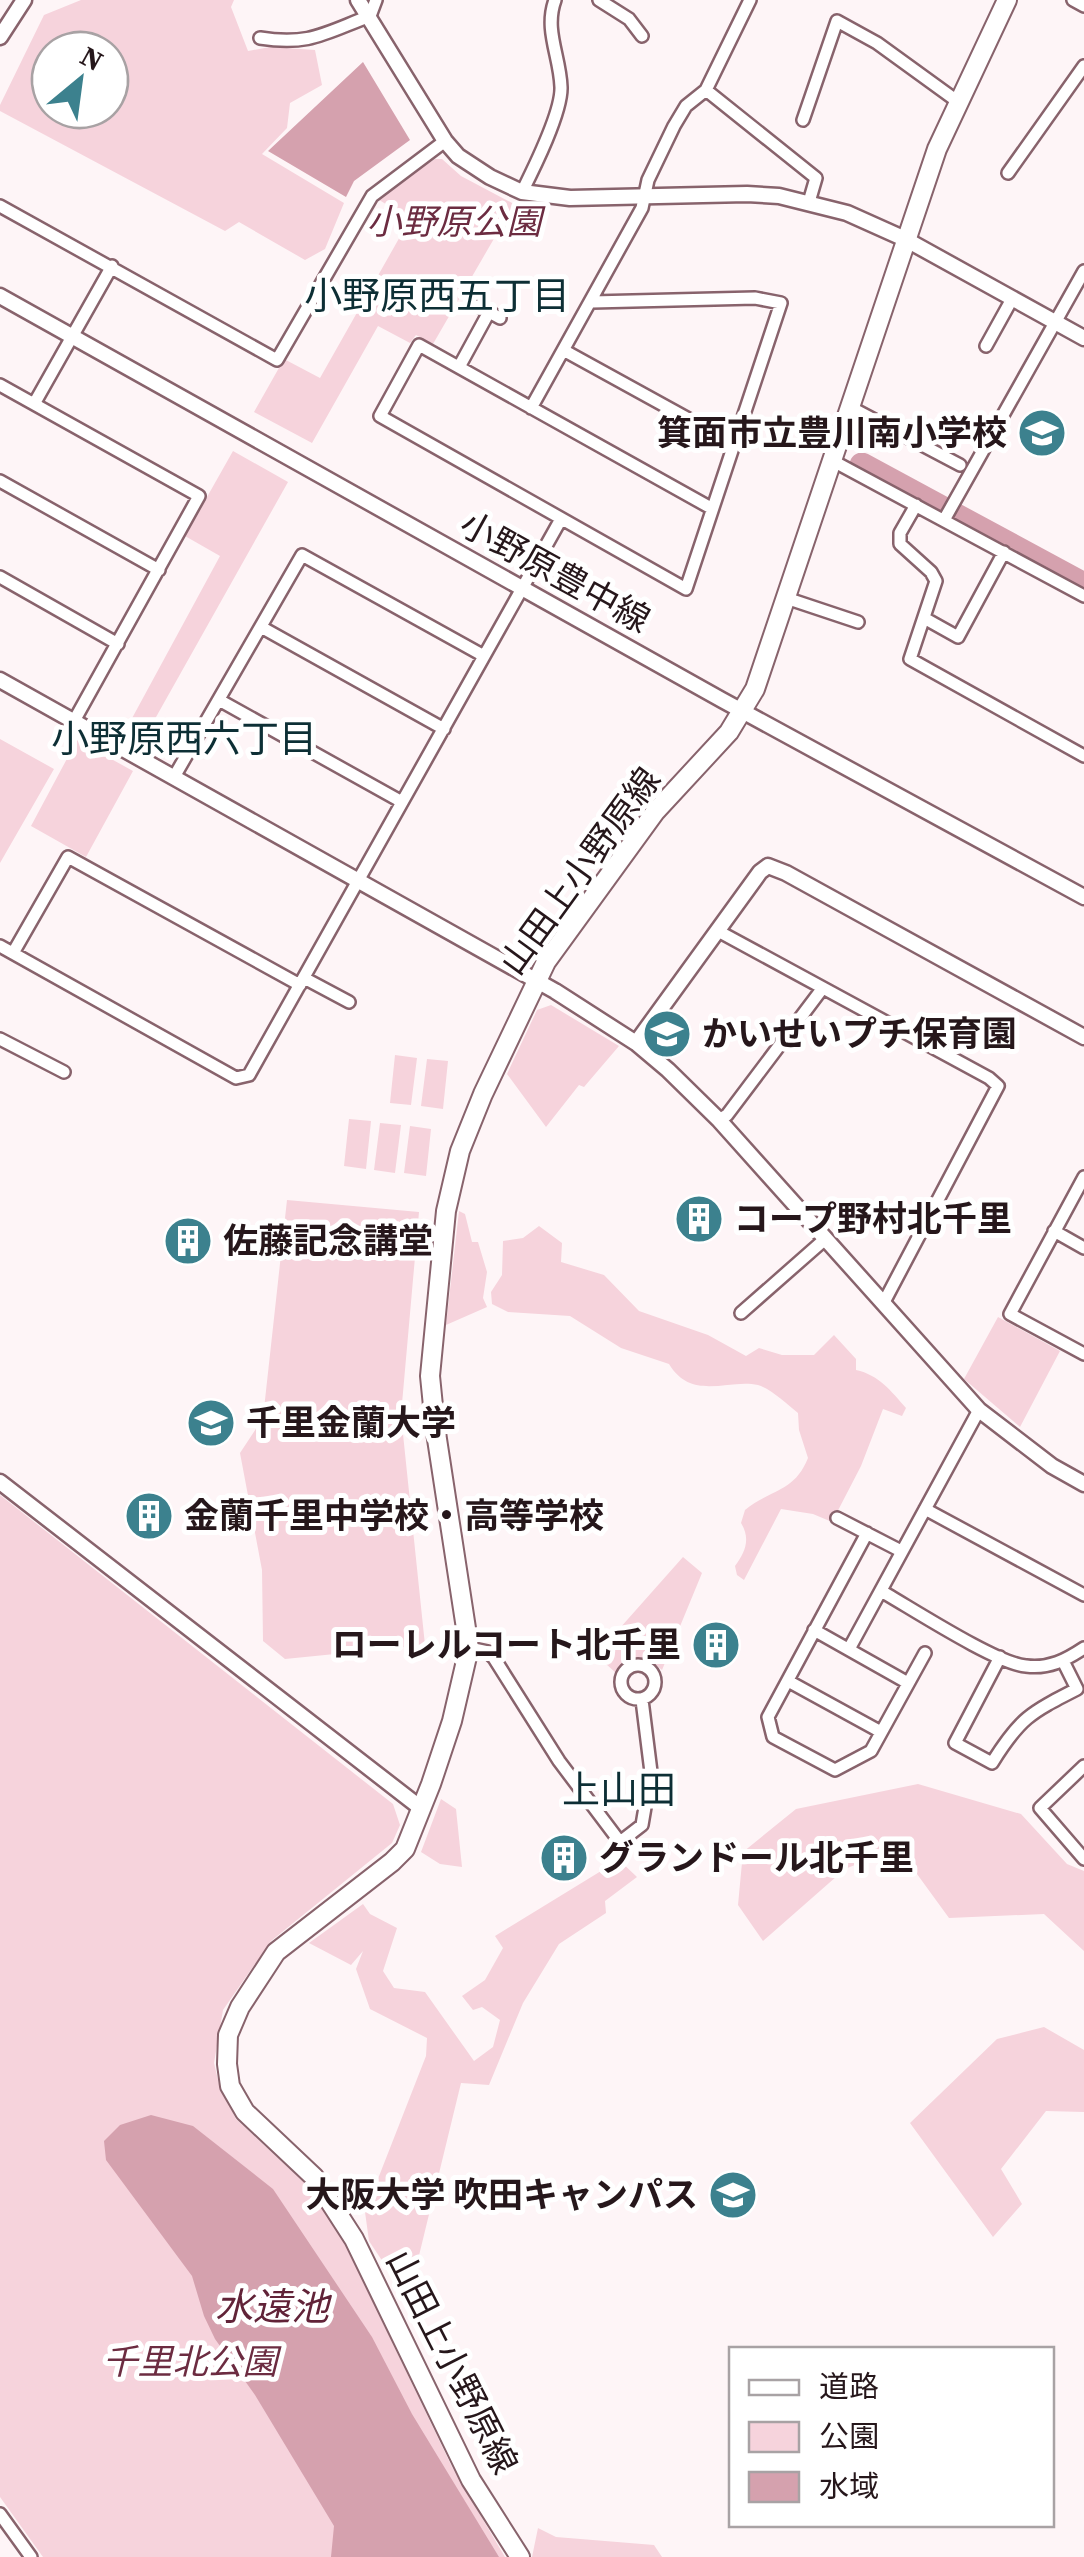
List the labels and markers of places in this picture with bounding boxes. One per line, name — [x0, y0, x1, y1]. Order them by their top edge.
school or university icon: 箕面市立豊川南小学校 — [1016, 407, 1068, 459]
place label: 箕面市立豊川南小学校 — [657, 409, 1007, 457]
school or university icon: かいせいプチ保育園 — [641, 1008, 693, 1060]
place label: かいせいプチ保育園 — [702, 1010, 1017, 1058]
building icon: コープ野村北千里 — [673, 1193, 725, 1245]
place label: コープ野村北千里 — [734, 1195, 1012, 1243]
building icon: 佐藤記念講堂 — [162, 1215, 214, 1267]
place label: 佐藤記念講堂 — [223, 1217, 433, 1265]
school or university icon: 千里金蘭大学 — [185, 1397, 237, 1449]
place label: 千里金蘭大学 — [246, 1399, 456, 1447]
building icon: 金蘭千里中学校・高等学校 — [123, 1490, 175, 1542]
place label: 金蘭千里中学校・高等学校 — [184, 1492, 604, 1540]
building icon: ローレルコート北千里 — [690, 1619, 742, 1671]
place label: ローレルコート北千里 — [332, 1621, 681, 1669]
building icon: グランドール北千里 — [538, 1832, 590, 1884]
place label: グランドール北千里 — [599, 1834, 914, 1882]
school or university icon: 大阪大学 吹田キャンパス — [707, 2169, 759, 2221]
place label: 大阪大学 吹田キャンパス — [306, 2171, 698, 2219]

